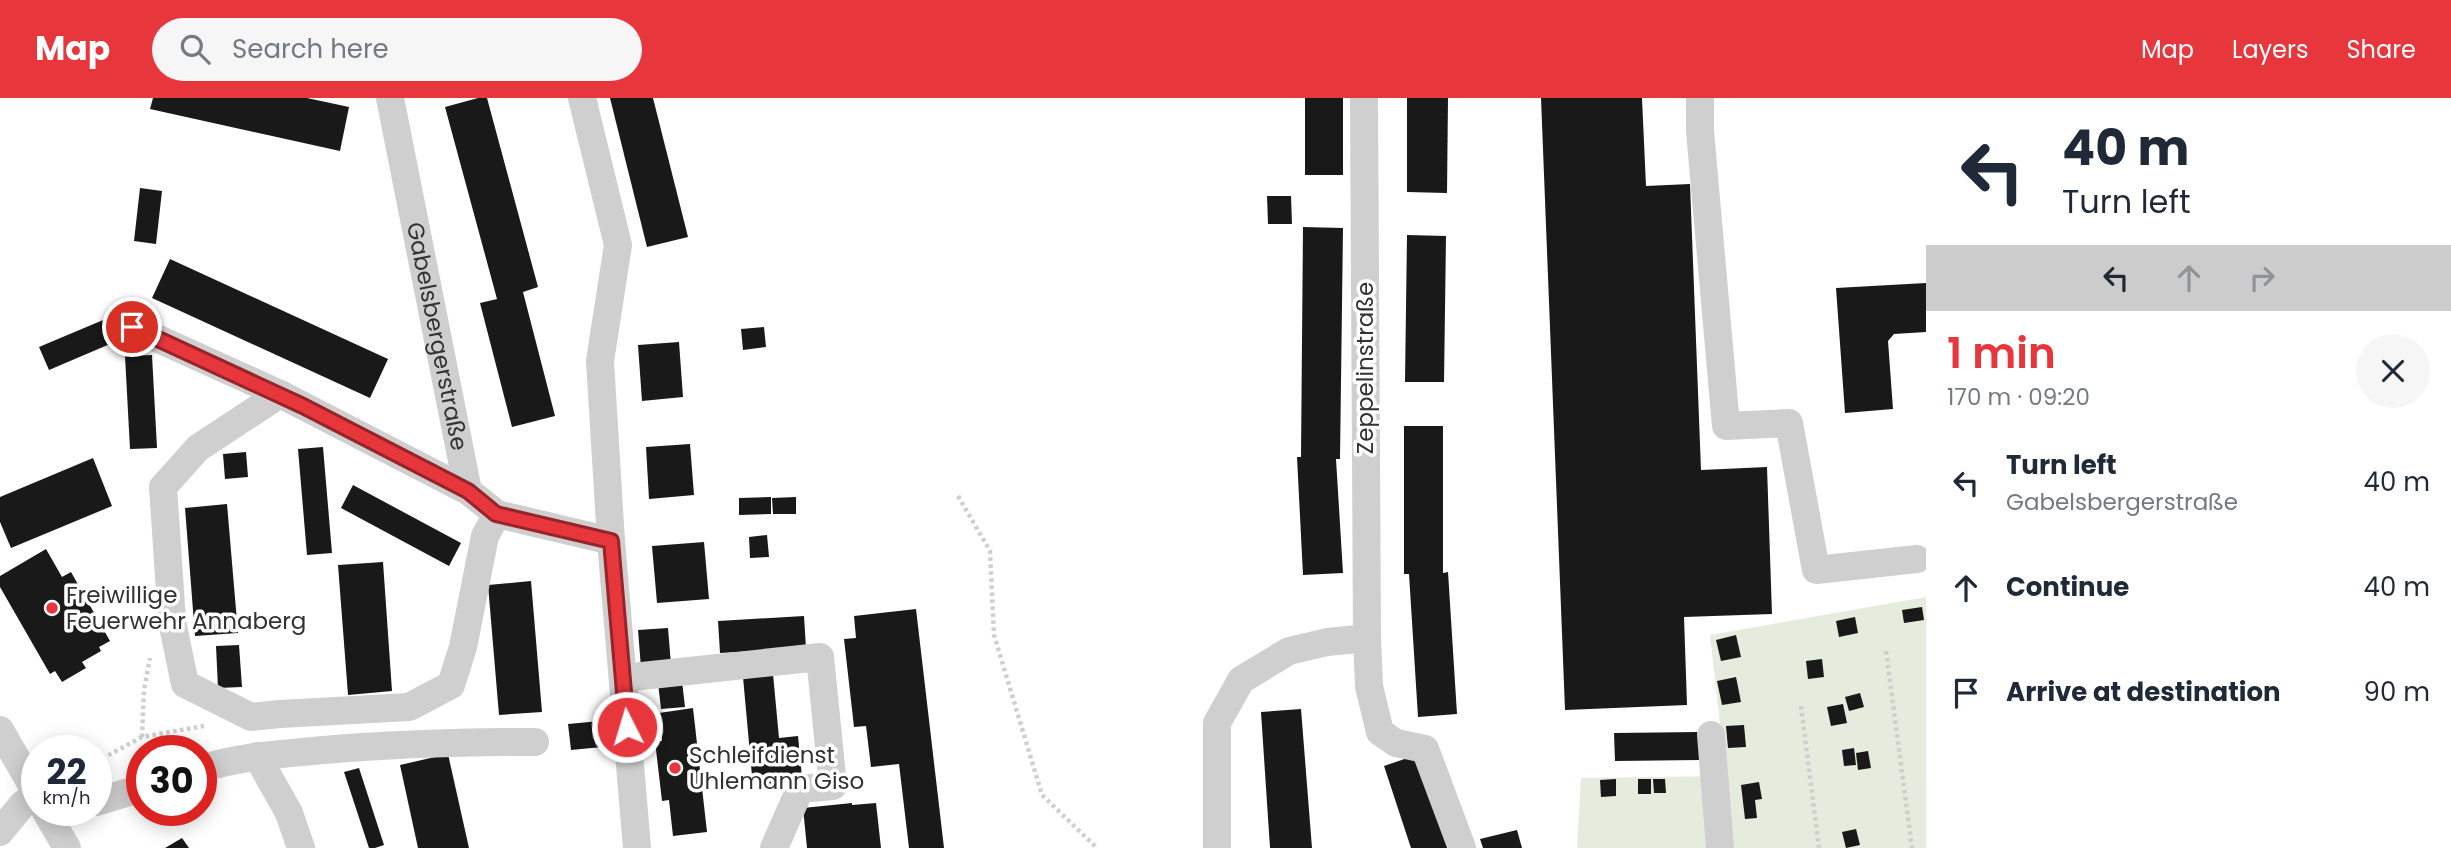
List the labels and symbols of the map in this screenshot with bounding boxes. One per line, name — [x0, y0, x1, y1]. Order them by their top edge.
street label: Gabelsbergerstraße — [399, 219, 476, 453]
street label: Zeppelinstraße — [1349, 282, 1381, 454]
pin — [102, 297, 162, 357]
place label: Freiwillige Feuerwehr Annaberg — [66, 579, 306, 637]
marker: Freiwillige Feuerwehr Annaberg — [44, 600, 60, 616]
position arrow — [590, 690, 664, 764]
speed limit sign: 30 — [126, 735, 217, 826]
place label: Schleifdienst Uhlemann Giso — [689, 739, 864, 797]
marker: Schleifdienst Uhlemann Giso — [667, 760, 683, 776]

